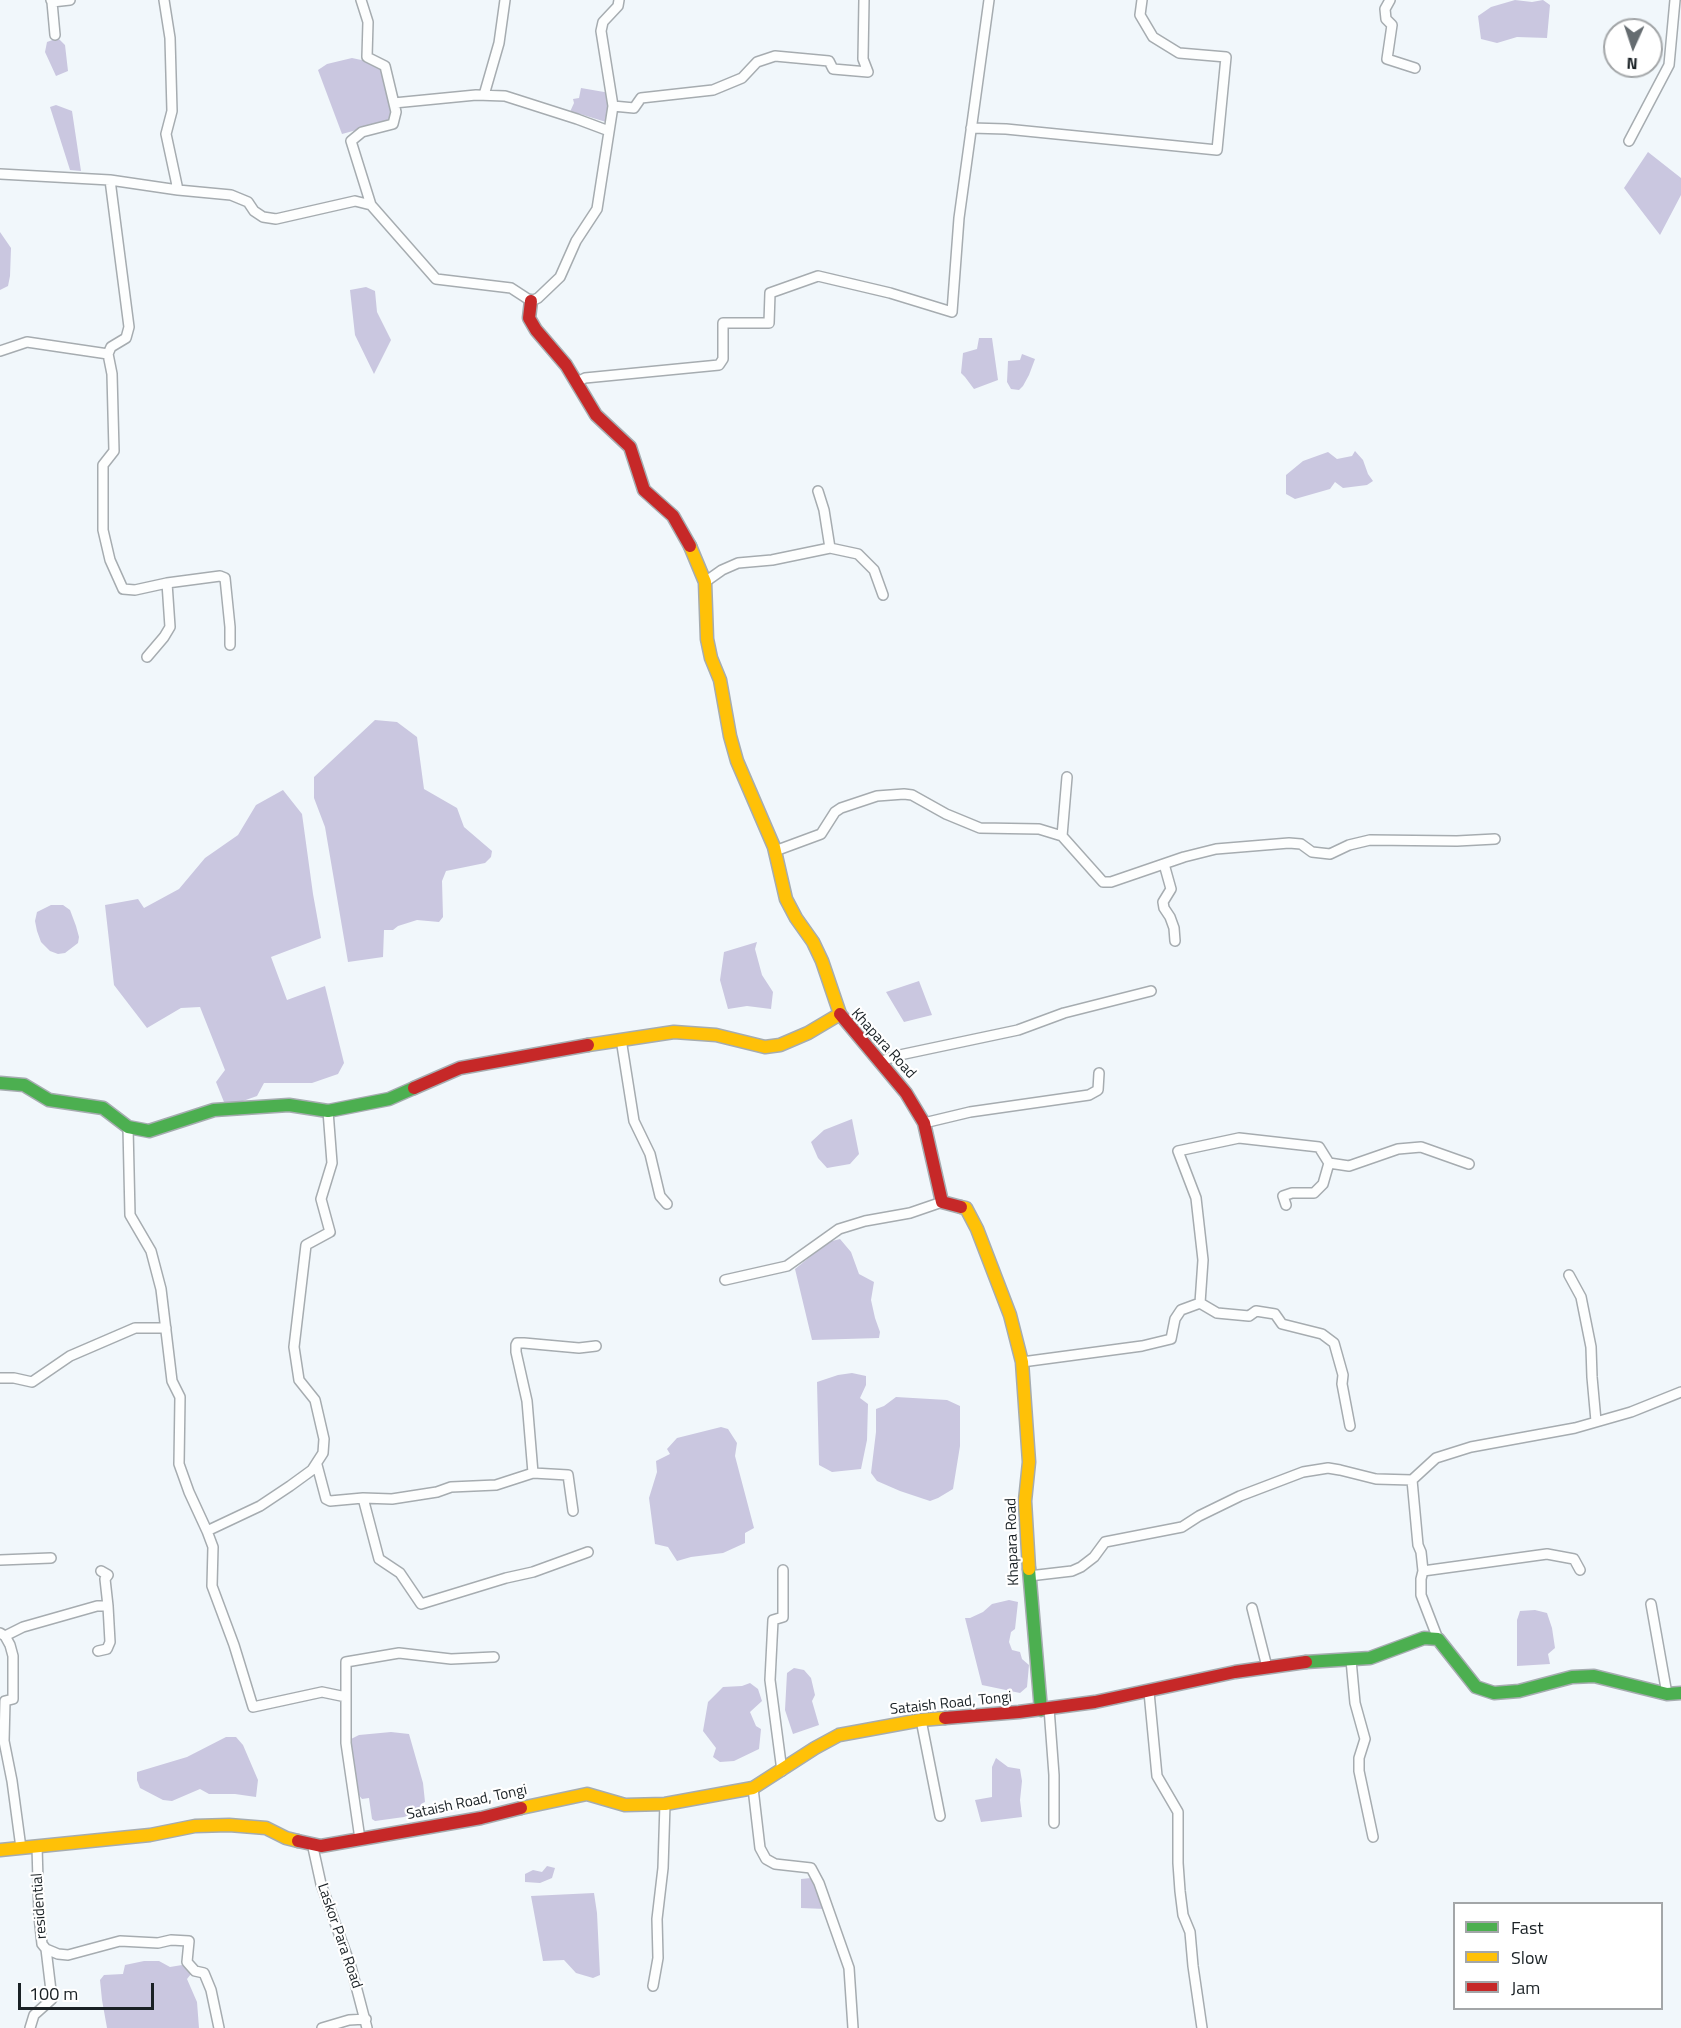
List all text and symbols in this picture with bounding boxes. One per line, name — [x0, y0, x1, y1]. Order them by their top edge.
north arrow — [1603, 18, 1663, 78]
text: N — [1626, 52, 1638, 76]
street label: Khapara Road — [847, 1005, 919, 1083]
street label: Khapara Road — [1002, 1498, 1024, 1586]
street label: Sataish Road, Tongi — [889, 1689, 1013, 1719]
street label: Sataish Road, Tongi — [405, 1781, 529, 1825]
street label: residential — [29, 1872, 51, 1940]
street label: Laskor Para Road — [313, 1881, 365, 1991]
legend — [1453, 1902, 1663, 2010]
text: Fast — [1511, 1914, 1544, 1941]
text: Slow — [1511, 1944, 1548, 1971]
scale bar — [21, 1971, 158, 2009]
text: Jam — [1511, 1974, 1540, 2001]
text: 100 m — [29, 1980, 78, 2007]

